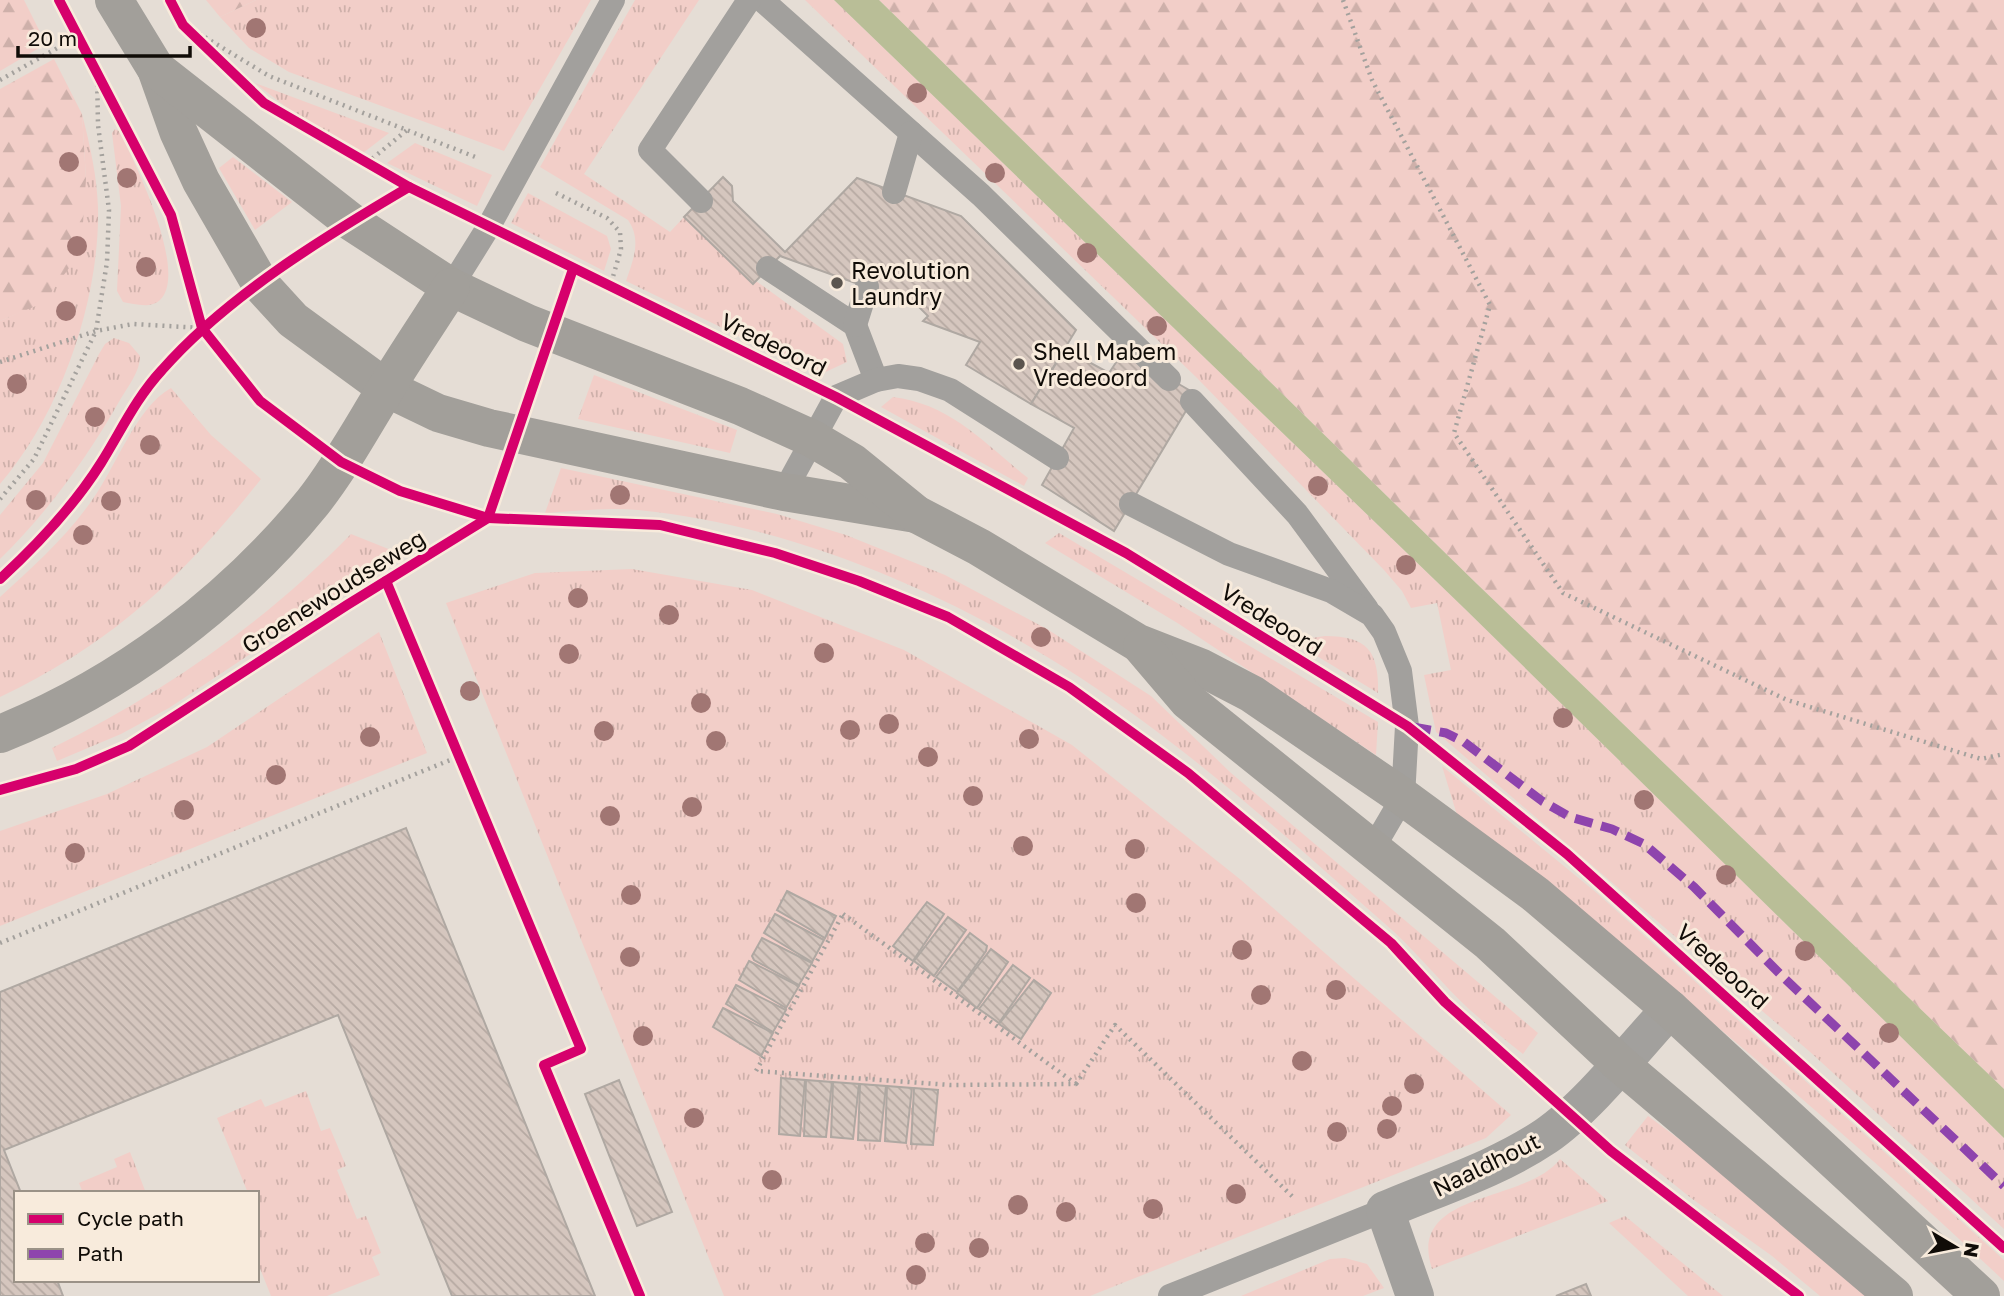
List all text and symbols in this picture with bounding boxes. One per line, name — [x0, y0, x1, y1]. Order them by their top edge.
scale bar — [18, 14, 189, 58]
text: 20 m — [28, 25, 77, 51]
place label: Revolution Laundry — [851, 256, 970, 310]
marker: Revolution Laundry — [829, 275, 845, 291]
street label: Vredeoord — [716, 306, 832, 382]
place label: Shell Mabem Vredeoord — [1033, 337, 1176, 391]
marker: Shell Mabem Vredeoord — [1011, 356, 1027, 372]
street label: Groenewoudseweg — [236, 523, 430, 659]
street label: Vredeoord — [1216, 577, 1328, 661]
street label: Vredeoord — [1671, 917, 1775, 1015]
street label: Naaldhout — [1428, 1126, 1544, 1202]
legend — [14, 1191, 259, 1282]
text: Cycle path — [77, 1205, 184, 1231]
north arrow — [1920, 1212, 1990, 1282]
text: Path — [77, 1240, 124, 1266]
text: N — [1960, 1241, 1985, 1259]

